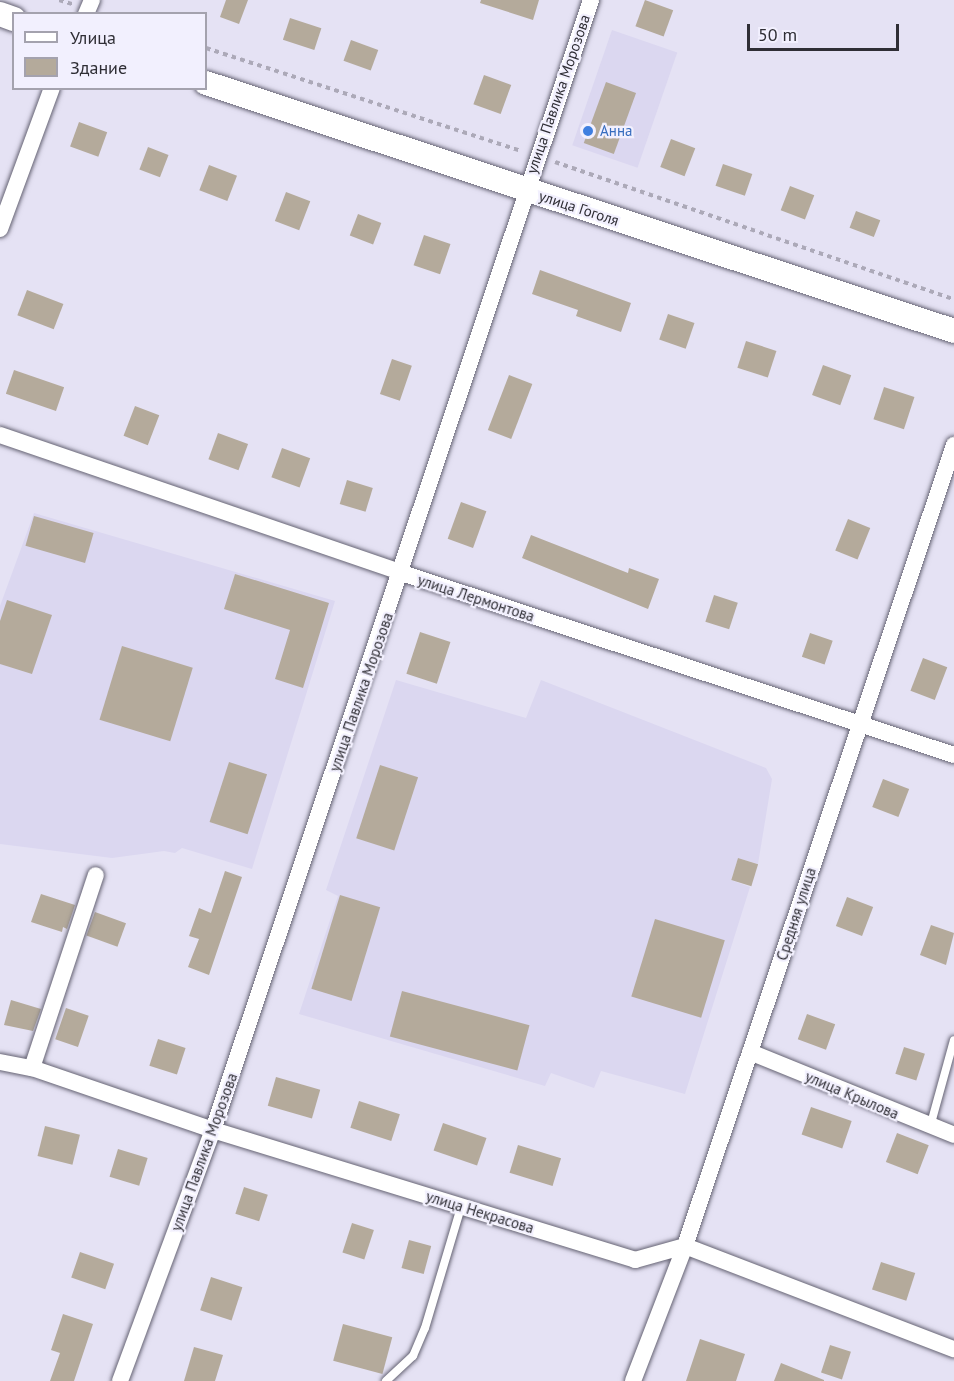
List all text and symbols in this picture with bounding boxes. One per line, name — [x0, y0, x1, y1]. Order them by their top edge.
legend — [12, 12, 207, 90]
street label: улица Павлика Морозова — [522, 12, 594, 176]
scale bar — [750, 12, 902, 50]
text: 50 m — [758, 23, 797, 46]
text: Улица — [70, 26, 116, 49]
text: Здание — [70, 56, 127, 79]
place label: Анна — [600, 122, 632, 140]
marker: Анна — [581, 124, 595, 138]
street label: улица Гоголя — [537, 187, 621, 229]
street label: улица Лермонтова — [415, 571, 537, 625]
street label: улица Павлика Морозова — [325, 610, 397, 774]
street label: Средняя улица — [773, 865, 819, 963]
street label: улица Крылова — [803, 1067, 901, 1123]
street label: улица Павлика Морозова — [167, 1070, 241, 1234]
street label: улица Некрасова — [424, 1187, 536, 1237]

